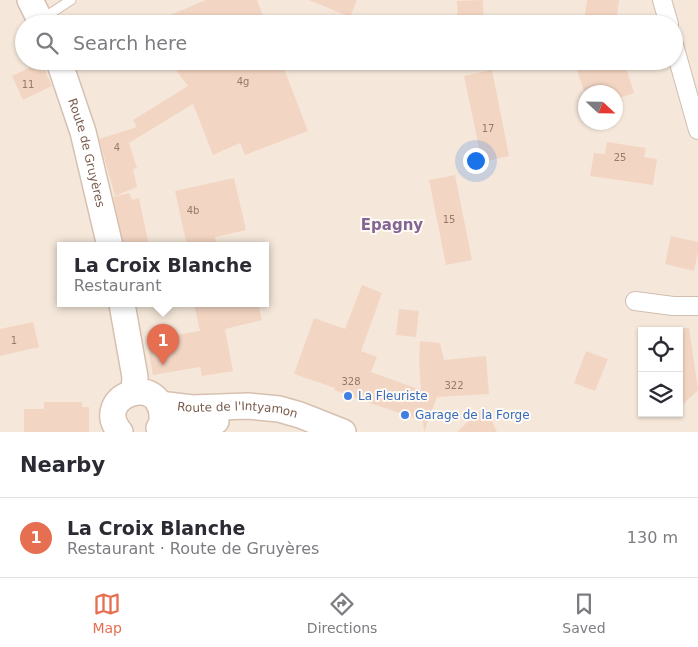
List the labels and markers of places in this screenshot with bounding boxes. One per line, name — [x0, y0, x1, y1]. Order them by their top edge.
pin: 1 — [147, 324, 179, 365]
place label: La Fleuriste — [358, 389, 428, 403]
marker: La Fleuriste — [342, 390, 354, 402]
place label: Garage de la Forge — [415, 408, 530, 422]
marker: Garage de la Forge — [399, 409, 411, 421]

